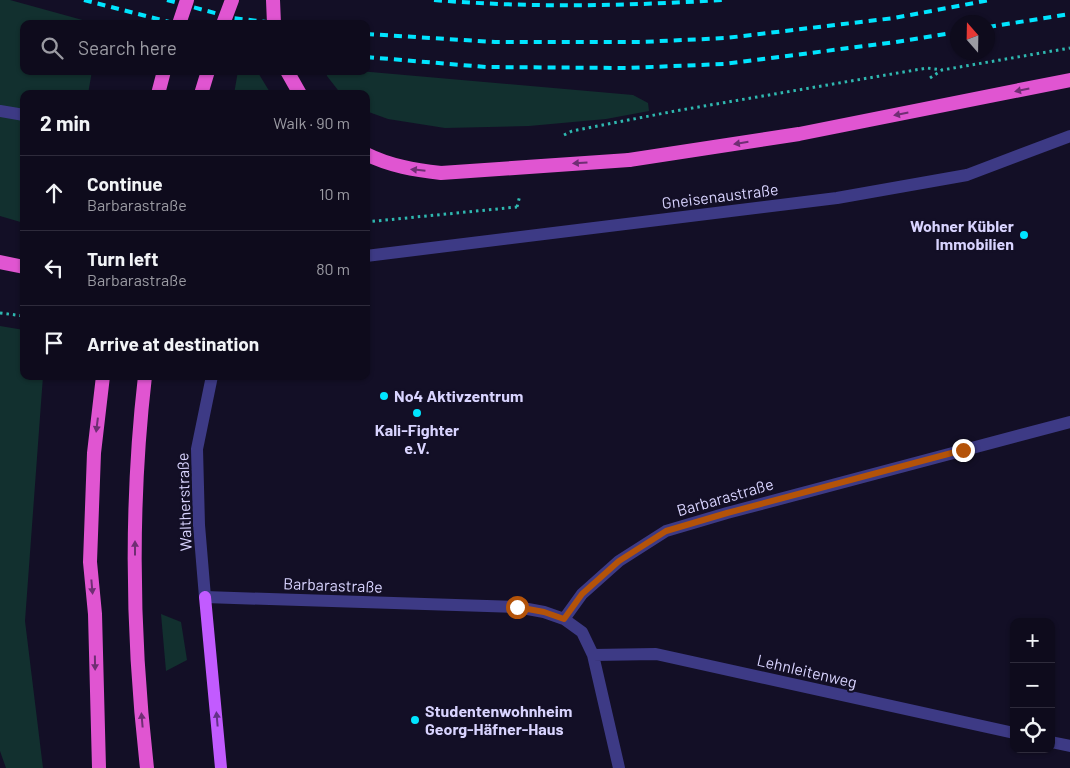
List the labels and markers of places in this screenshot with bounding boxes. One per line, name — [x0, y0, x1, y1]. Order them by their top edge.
place label: Wohner Kübler Immobilien — [910, 216, 1014, 253]
marker: Wohner Kübler Immobilien — [1018, 229, 1030, 241]
place label: No4 Aktivzentrum — [394, 386, 523, 405]
marker: No4 Aktivzentrum — [378, 390, 390, 402]
marker: Kali-Fighter e.V. — [411, 407, 423, 419]
place label: Kali-Fighter e.V. — [375, 420, 459, 457]
place label: Studentenwohnheim Georg-Häfner-Haus — [425, 701, 572, 738]
marker: Studentenwohnheim Georg-Häfner-Haus — [409, 714, 421, 726]

